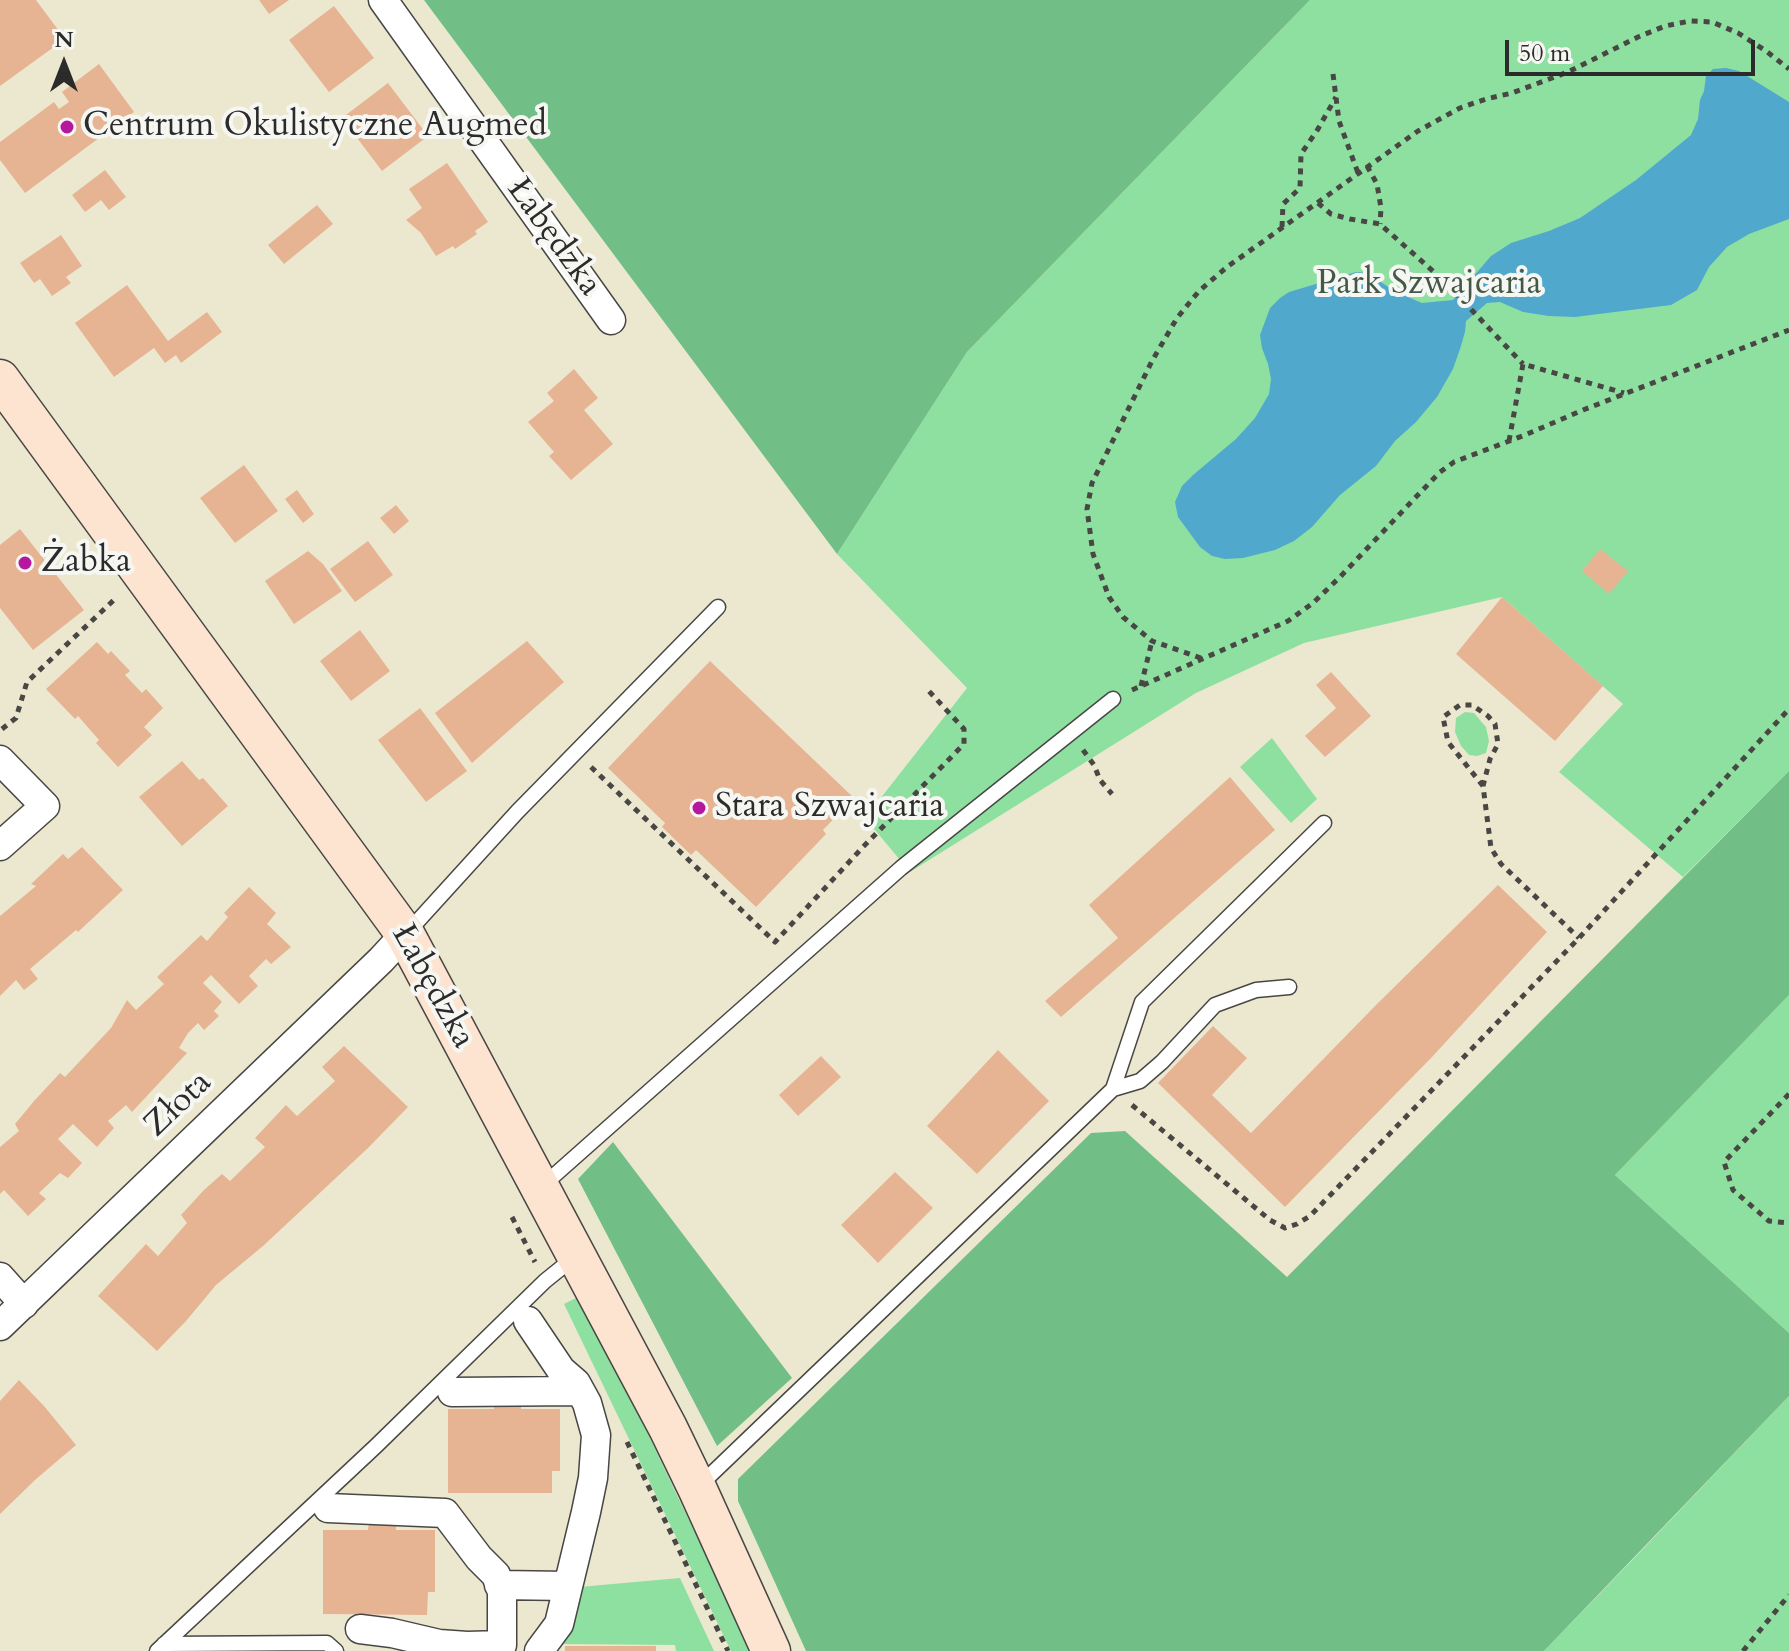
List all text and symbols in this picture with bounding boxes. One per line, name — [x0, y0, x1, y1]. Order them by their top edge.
north arrow — [24, 24, 104, 104]
scale bar — [1509, 24, 1759, 74]
text: N — [54, 25, 74, 55]
text: 50 m — [1519, 37, 1570, 70]
place label: Centrum Okulistyczne Augmed — [83, 107, 547, 147]
marker: Centrum Okulistyczne Augmed — [58, 118, 76, 136]
street label: Łabędzka — [497, 171, 609, 305]
park label: Park Szwajcaria — [1316, 265, 1542, 305]
place label: Żabka — [41, 543, 131, 583]
marker: Żabka — [16, 554, 34, 572]
place label: Stara Szwajcaria — [715, 788, 944, 828]
marker: Stara Szwajcaria — [690, 799, 708, 817]
street label: Łabędzka — [381, 918, 483, 1056]
street label: Złota — [137, 1063, 221, 1147]

